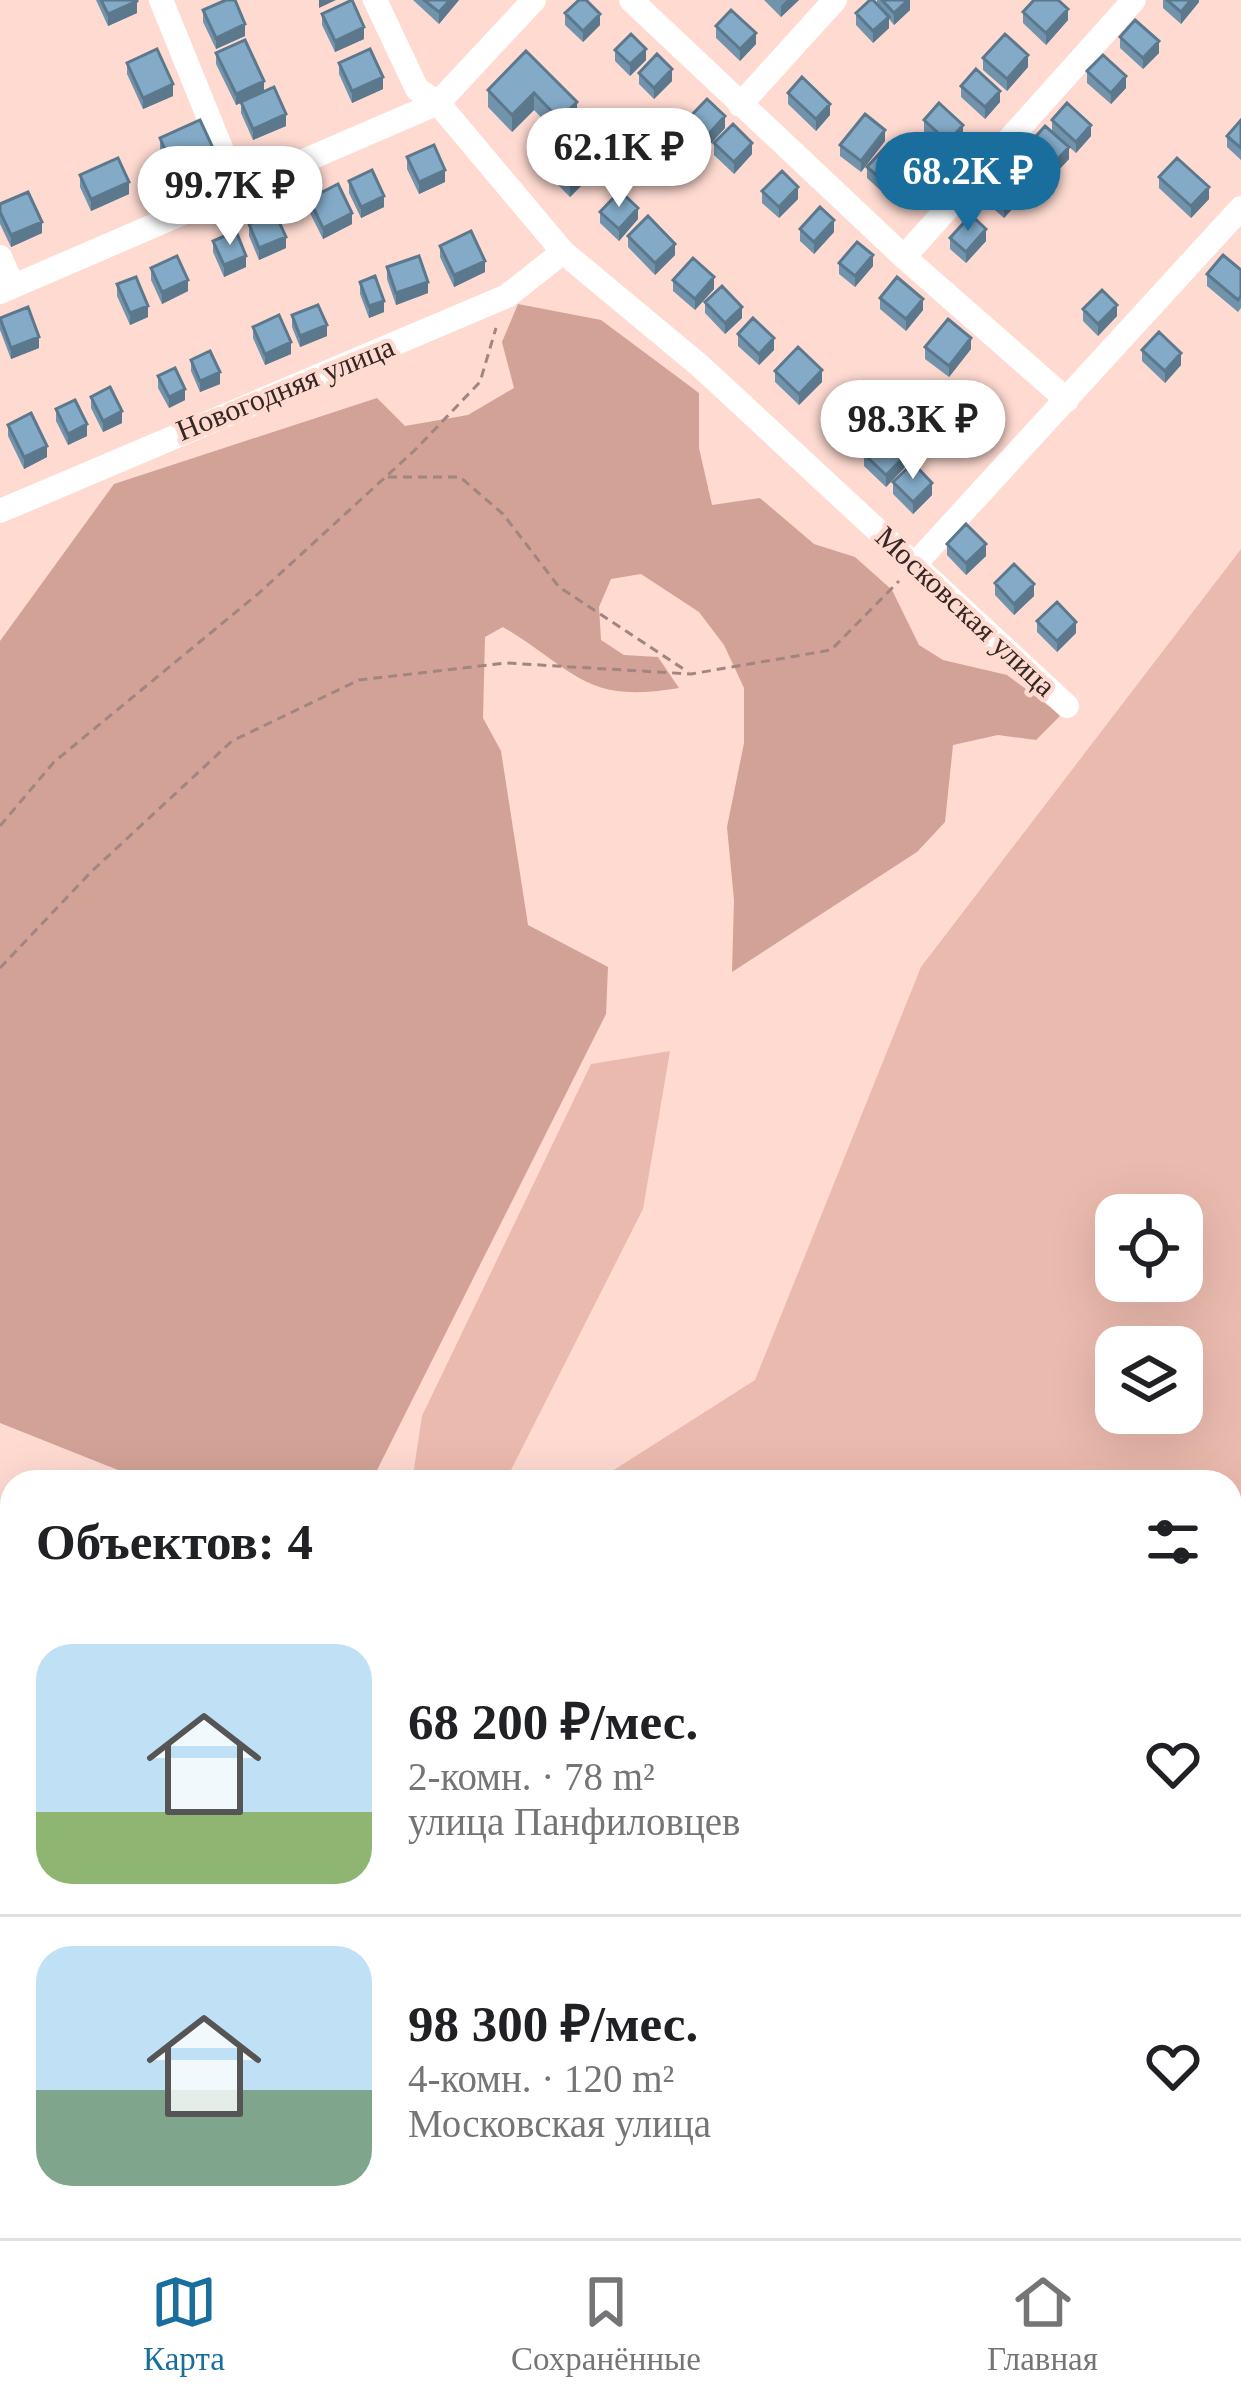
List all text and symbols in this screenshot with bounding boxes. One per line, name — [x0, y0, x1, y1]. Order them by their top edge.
pin: 62.1K ₽ — [508, 108, 730, 210]
text: 62.1K ₽ — [553, 125, 685, 168]
pin: 68.2K ₽ — [857, 132, 1079, 234]
pin: 99.7K ₽ — [119, 146, 341, 248]
text: 68.2K ₽ — [902, 149, 1034, 192]
text: 99.7K ₽ — [164, 163, 296, 206]
street label: Новогодняя улица — [171, 329, 399, 447]
pin: 98.3K ₽ — [802, 380, 1024, 482]
text: 98.3K ₽ — [847, 397, 979, 440]
street label: Московская улица — [869, 519, 1063, 703]
map controls — [1095, 1194, 1203, 1434]
button: locate — [1095, 1194, 1203, 1302]
button: layers — [1095, 1326, 1203, 1434]
icon: filters — [1140, 1509, 1206, 1575]
text: Объектов: 4 — [36, 1514, 313, 1570]
icon: home — [132, 1692, 276, 1836]
text: 68 200 ₽/мес. — [408, 1694, 698, 1750]
icon: heart — [1140, 1731, 1206, 1797]
text: 2-комн. · 78 m² — [408, 1755, 655, 1798]
text: улица Панфиловцев — [408, 1800, 741, 1843]
icon: home — [132, 1994, 276, 2138]
text: 98 300 ₽/мес. — [408, 1996, 698, 2052]
icon: heart — [1140, 2033, 1206, 2099]
text: 4-комн. · 120 m² — [408, 2057, 674, 2100]
text: Московская улица — [408, 2102, 711, 2145]
tab: Карта — [143, 2269, 225, 2378]
tab: Сохранённые — [511, 2269, 701, 2378]
tab: Главная — [987, 2269, 1098, 2378]

